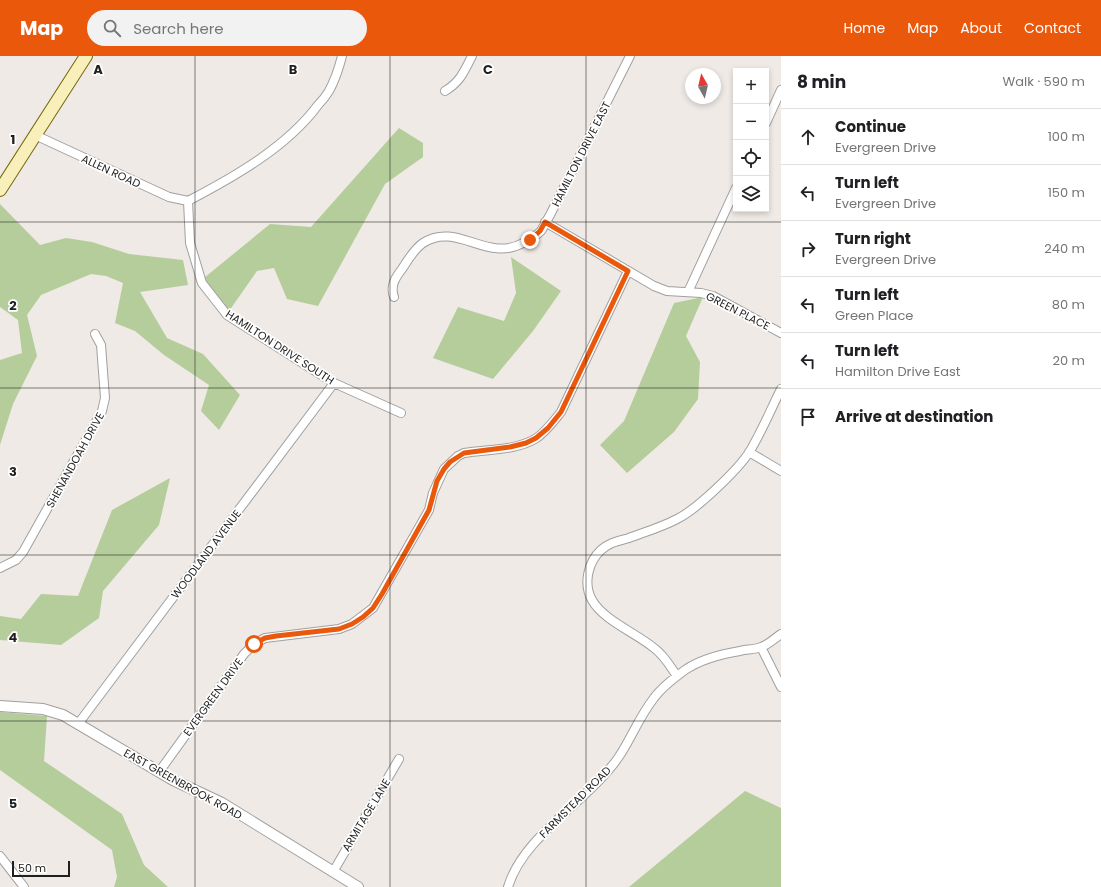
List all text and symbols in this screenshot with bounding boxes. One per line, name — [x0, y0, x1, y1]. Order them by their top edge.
search box — [87, 10, 367, 46]
text: Map — [20, 15, 63, 42]
icon: search — [101, 17, 123, 39]
text: Search here — [133, 18, 224, 39]
text: Home — [843, 18, 885, 38]
text: Map — [907, 18, 938, 38]
text: About — [960, 18, 1002, 38]
text: Contact — [1024, 18, 1081, 38]
text: A — [93, 60, 103, 79]
text: B — [289, 60, 298, 79]
text: C — [483, 60, 493, 79]
north arrow — [685, 68, 721, 104]
map controls — [733, 68, 769, 212]
button: + — [733, 68, 769, 104]
text: 8 min — [797, 70, 846, 94]
text: Walk · 590 m — [1003, 72, 1085, 91]
street label: HAMILTON DRIVE EAST — [548, 99, 614, 209]
button: − — [733, 104, 769, 140]
text: Continue — [835, 116, 906, 137]
icon: ahead — [797, 126, 819, 148]
text: 100 m — [1048, 127, 1085, 146]
text: 1 — [11, 130, 15, 149]
text: Evergreen Drive — [835, 138, 936, 157]
button: locate — [733, 140, 769, 176]
street label: ALLEN ROAD — [79, 150, 143, 192]
text: Turn left — [835, 172, 899, 193]
button: layers — [733, 176, 769, 212]
icon: left — [797, 182, 819, 204]
text: 150 m — [1048, 183, 1085, 202]
text: Evergreen Drive — [835, 194, 936, 213]
text: Turn right — [835, 228, 911, 249]
route end — [521, 231, 539, 249]
icon: right — [797, 238, 819, 260]
text: 240 m — [1044, 239, 1085, 258]
text: Evergreen Drive — [835, 250, 936, 269]
text: Turn left — [835, 284, 899, 305]
street label: GREEN PLACE — [703, 288, 773, 334]
icon: left — [797, 294, 819, 316]
text: 80 m — [1052, 295, 1085, 314]
text: 2 — [9, 296, 17, 315]
street label: HAMILTON DRIVE SOUTH — [223, 306, 337, 388]
text: Green Place — [835, 306, 913, 325]
text: Turn left — [835, 340, 899, 361]
icon: left — [797, 350, 819, 372]
text: 20 m — [1052, 351, 1085, 370]
text: Hamilton Drive East — [835, 362, 960, 381]
icon: arrive — [797, 406, 819, 428]
text: Arrive at destination — [835, 406, 993, 427]
street label: SHENANDOAH DRIVE — [42, 409, 108, 511]
text: 3 — [9, 462, 17, 481]
street label: WOODLAND AVENUE — [167, 506, 245, 602]
text: 4 — [9, 628, 18, 647]
route start — [245, 635, 263, 653]
street label: EVERGREEN DRIVE — [179, 655, 247, 739]
street label: EAST GREENBROOK ROAD — [121, 745, 245, 823]
street label: FARMSTEAD ROAD — [535, 762, 615, 842]
street label: ARMITAGE LANE — [338, 776, 394, 854]
text: 5 — [9, 794, 17, 813]
scale bar — [12, 859, 70, 878]
text: 50 m — [18, 860, 46, 876]

